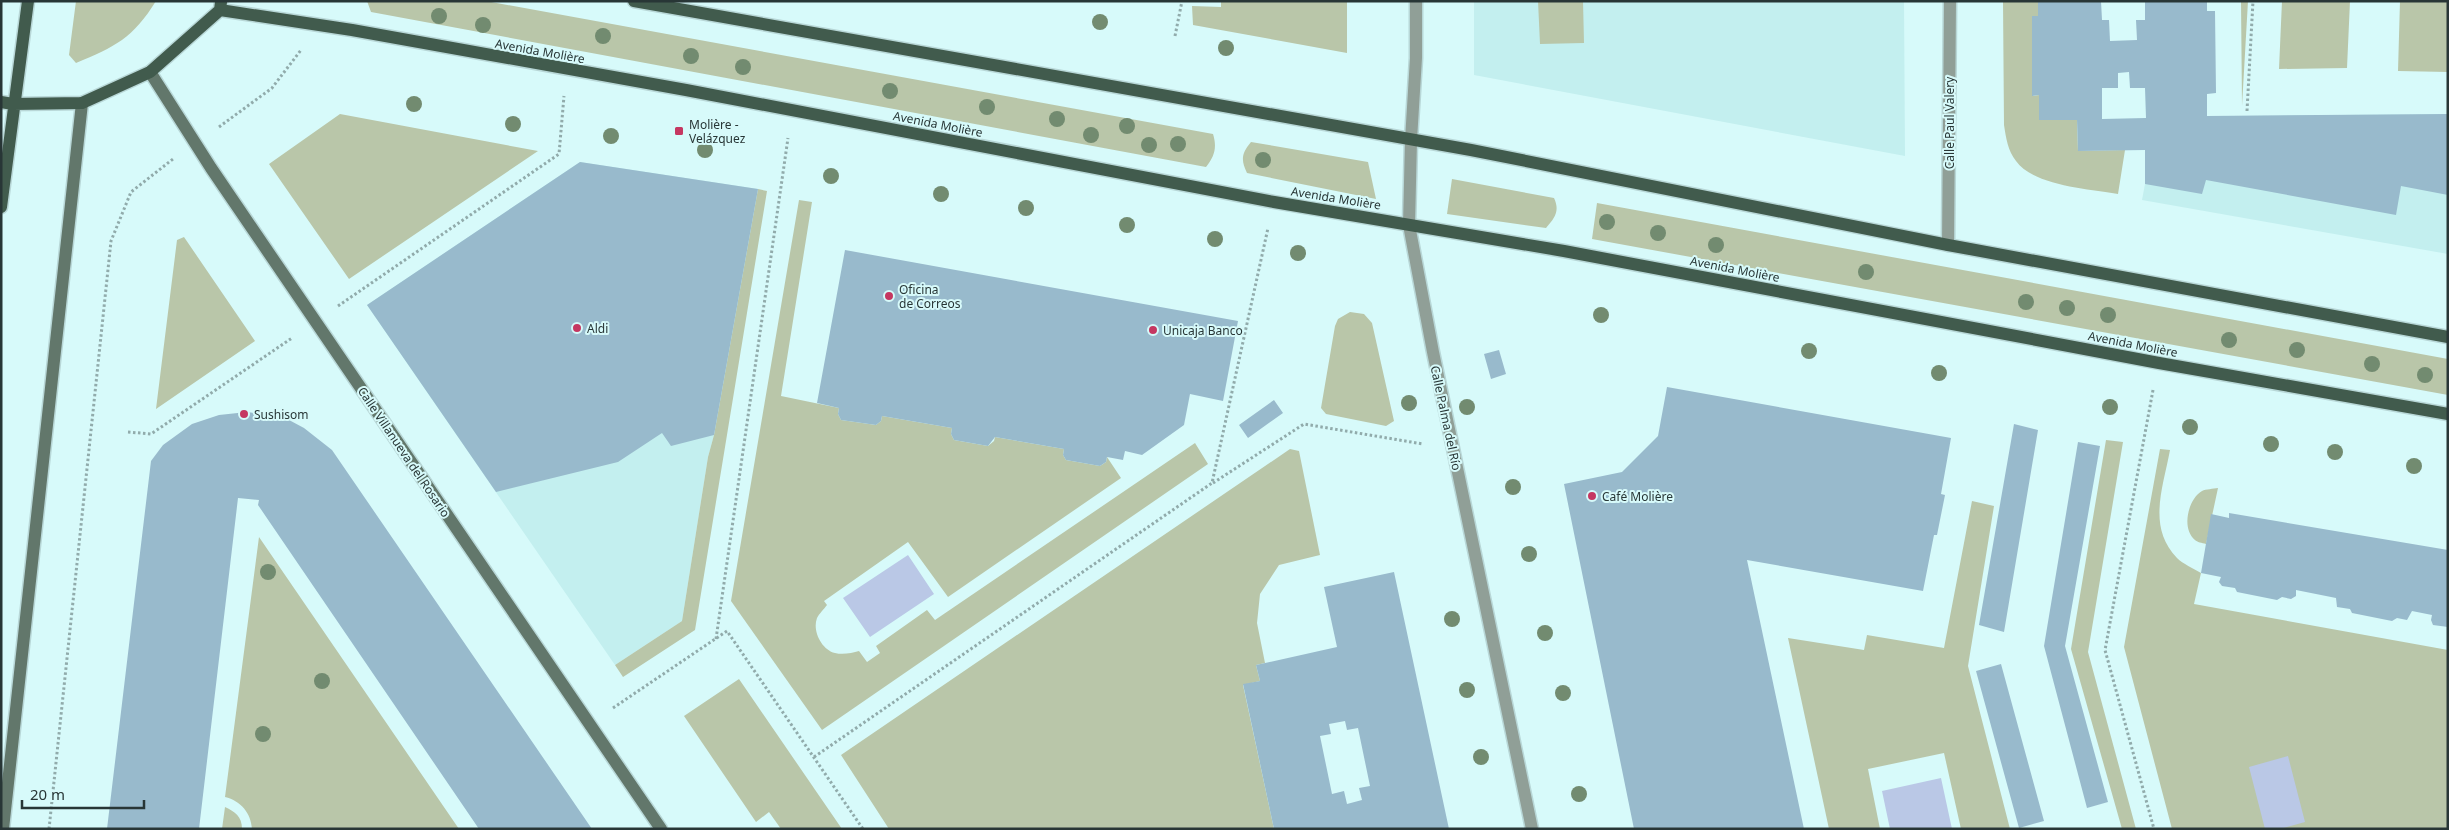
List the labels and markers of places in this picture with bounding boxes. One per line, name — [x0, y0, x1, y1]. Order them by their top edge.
place label: Molière - Velázquez — [689, 116, 746, 147]
marker: Molière - Velázquez — [673, 125, 685, 137]
place label: Oficina de Correos — [899, 281, 961, 312]
marker: Oficina de Correos — [883, 290, 895, 302]
place label: Aldi — [587, 320, 608, 337]
marker: Aldi — [571, 322, 583, 334]
place label: Unicaja Banco — [1163, 322, 1243, 339]
marker: Unicaja Banco — [1147, 324, 1159, 336]
place label: Sushisom — [254, 406, 309, 423]
marker: Sushisom — [238, 408, 250, 420]
place label: Café Molière — [1602, 488, 1673, 505]
marker: Café Molière — [1586, 490, 1598, 502]

